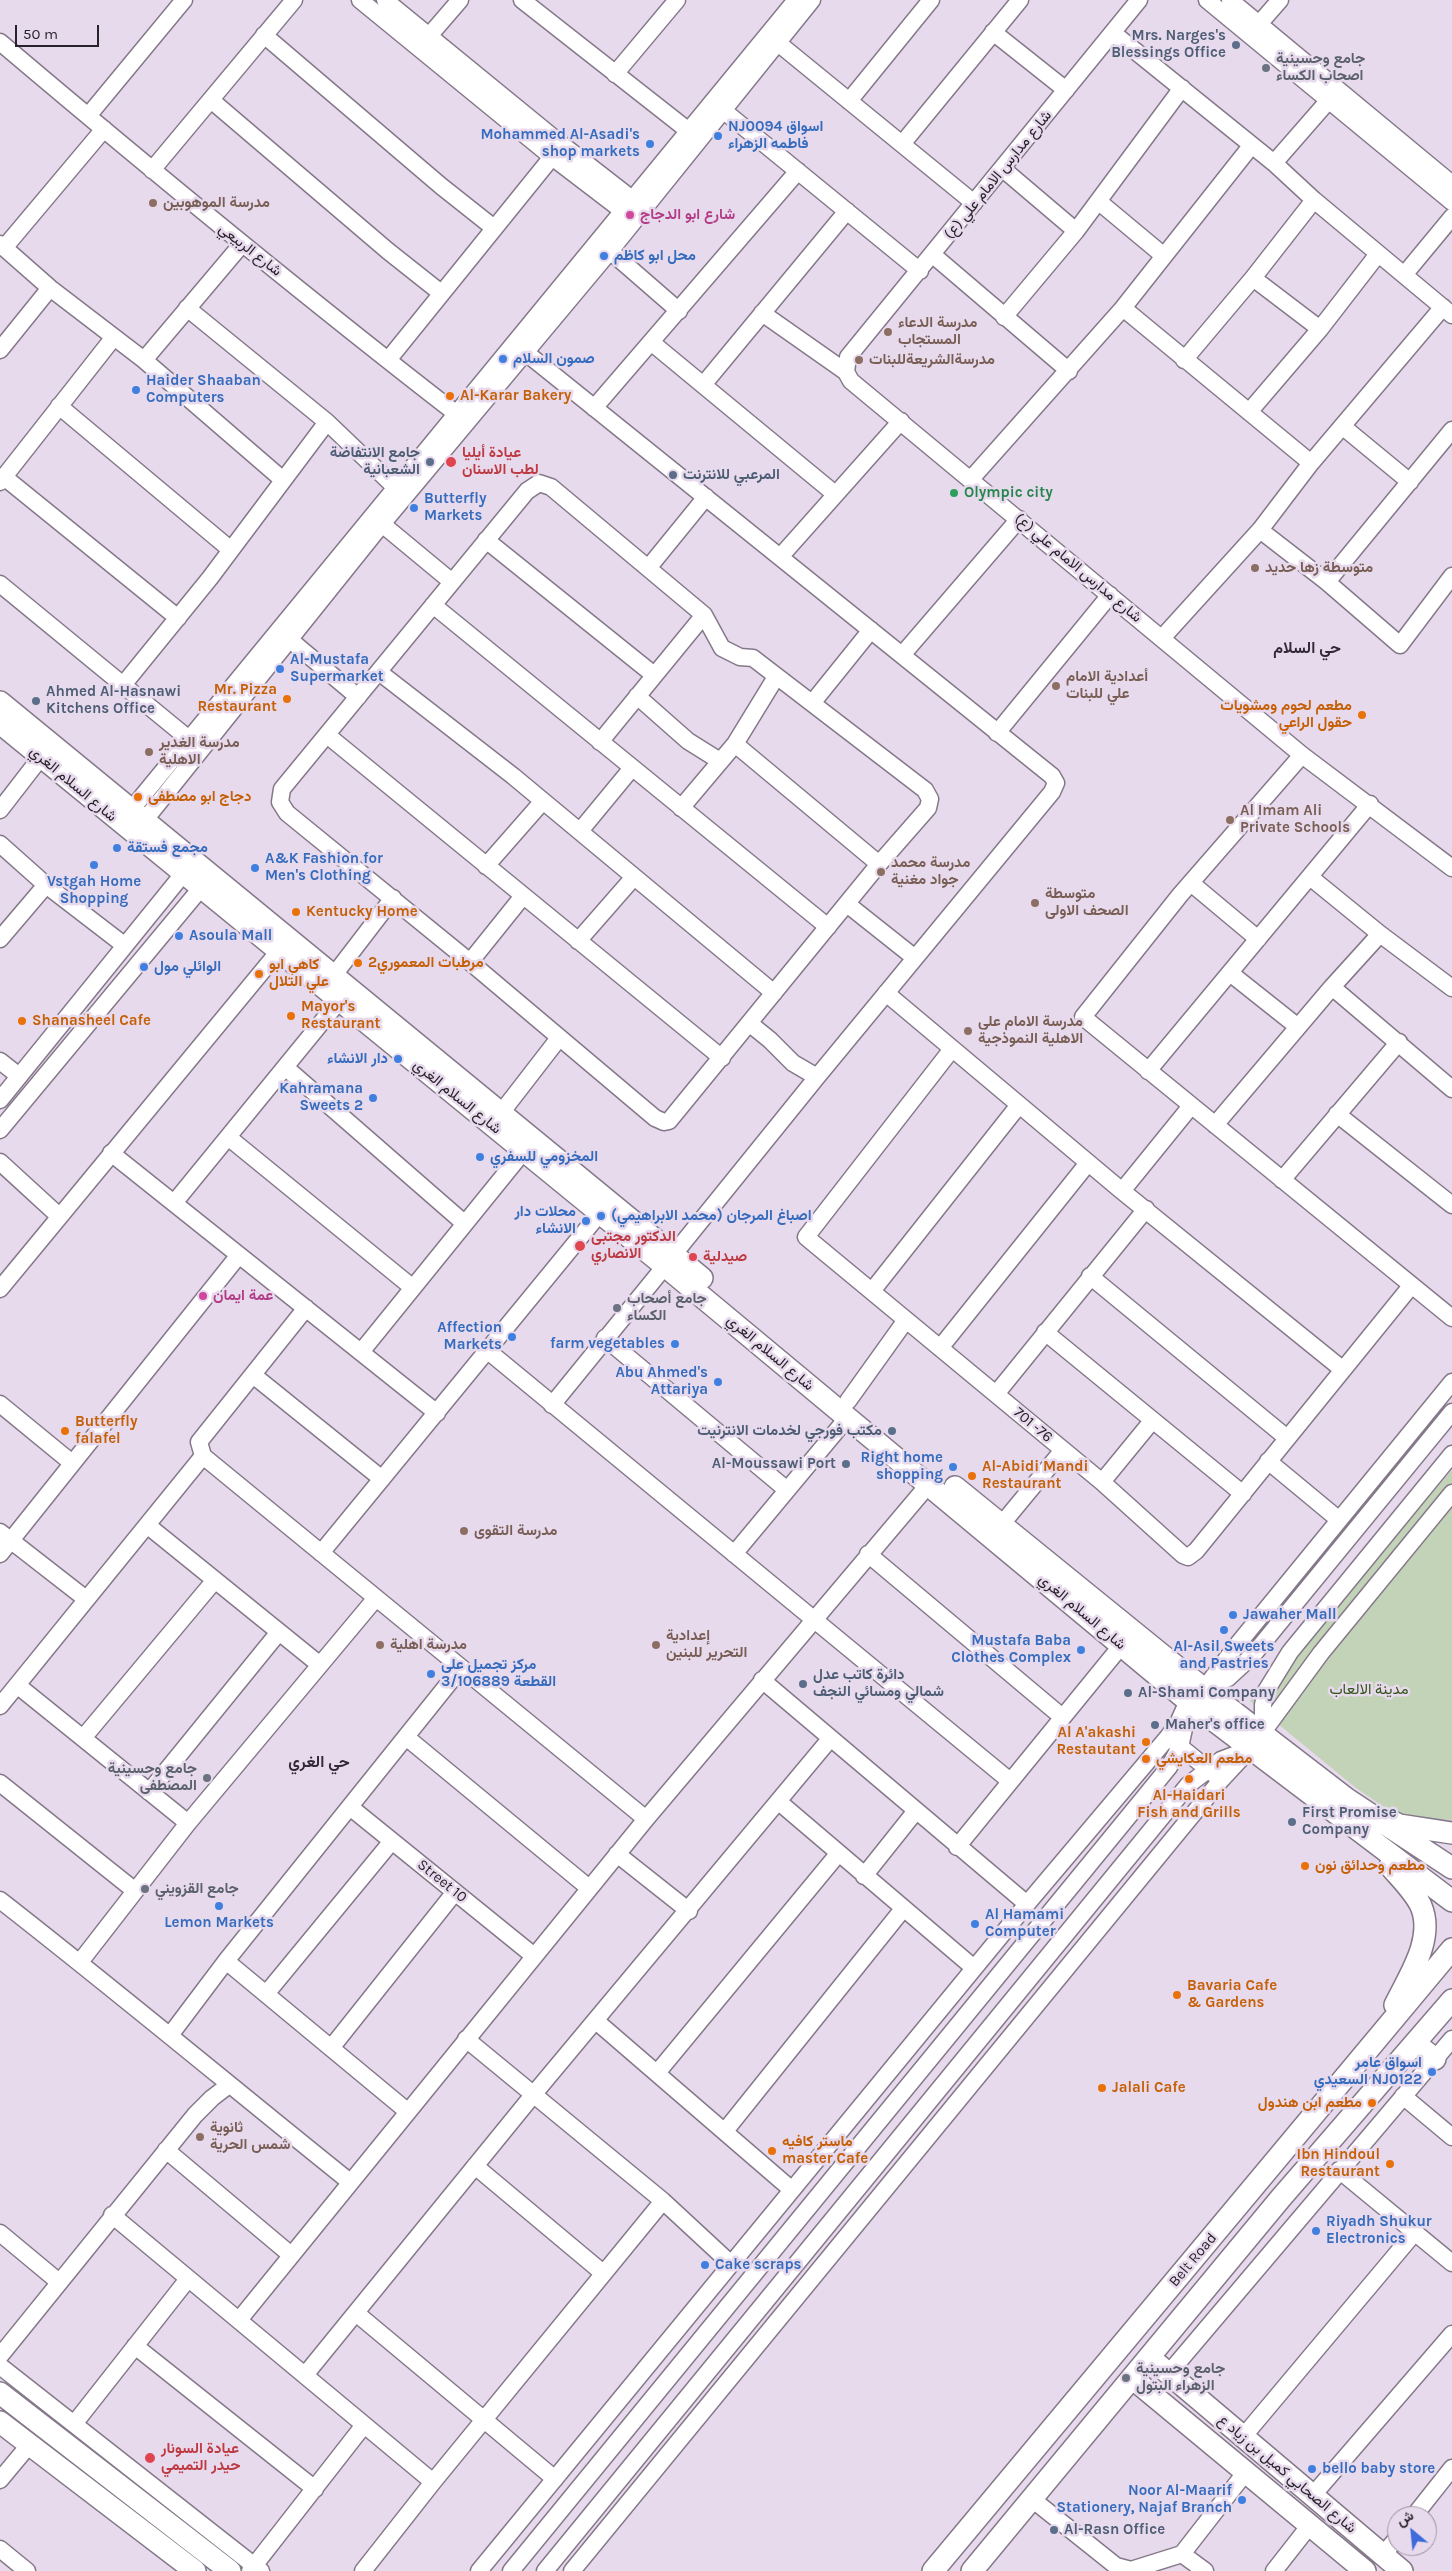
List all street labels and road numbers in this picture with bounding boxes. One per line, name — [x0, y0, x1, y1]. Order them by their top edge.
street label: شارع مدارس الامام علي (ع) — [940, 107, 1056, 243]
street label: شارع الربيعي — [215, 220, 285, 280]
street label: شارع مدارس الامام علي (ع) — [1011, 509, 1145, 627]
street label: شارع السلام الغري — [26, 742, 120, 826]
street label: شارع السلام الغري — [409, 1056, 505, 1138]
street label: شارع السلام الغري — [723, 1311, 817, 1395]
street label: 701 -76 — [1010, 1404, 1056, 1446]
street label: شارع السلام الغري — [1035, 1570, 1129, 1654]
street label: Street 10 — [414, 1856, 470, 1906]
street label: Belt Road — [1165, 2229, 1221, 2291]
street label: شارع الصحابي كميل بن زياد ع — [1214, 2411, 1360, 2537]

